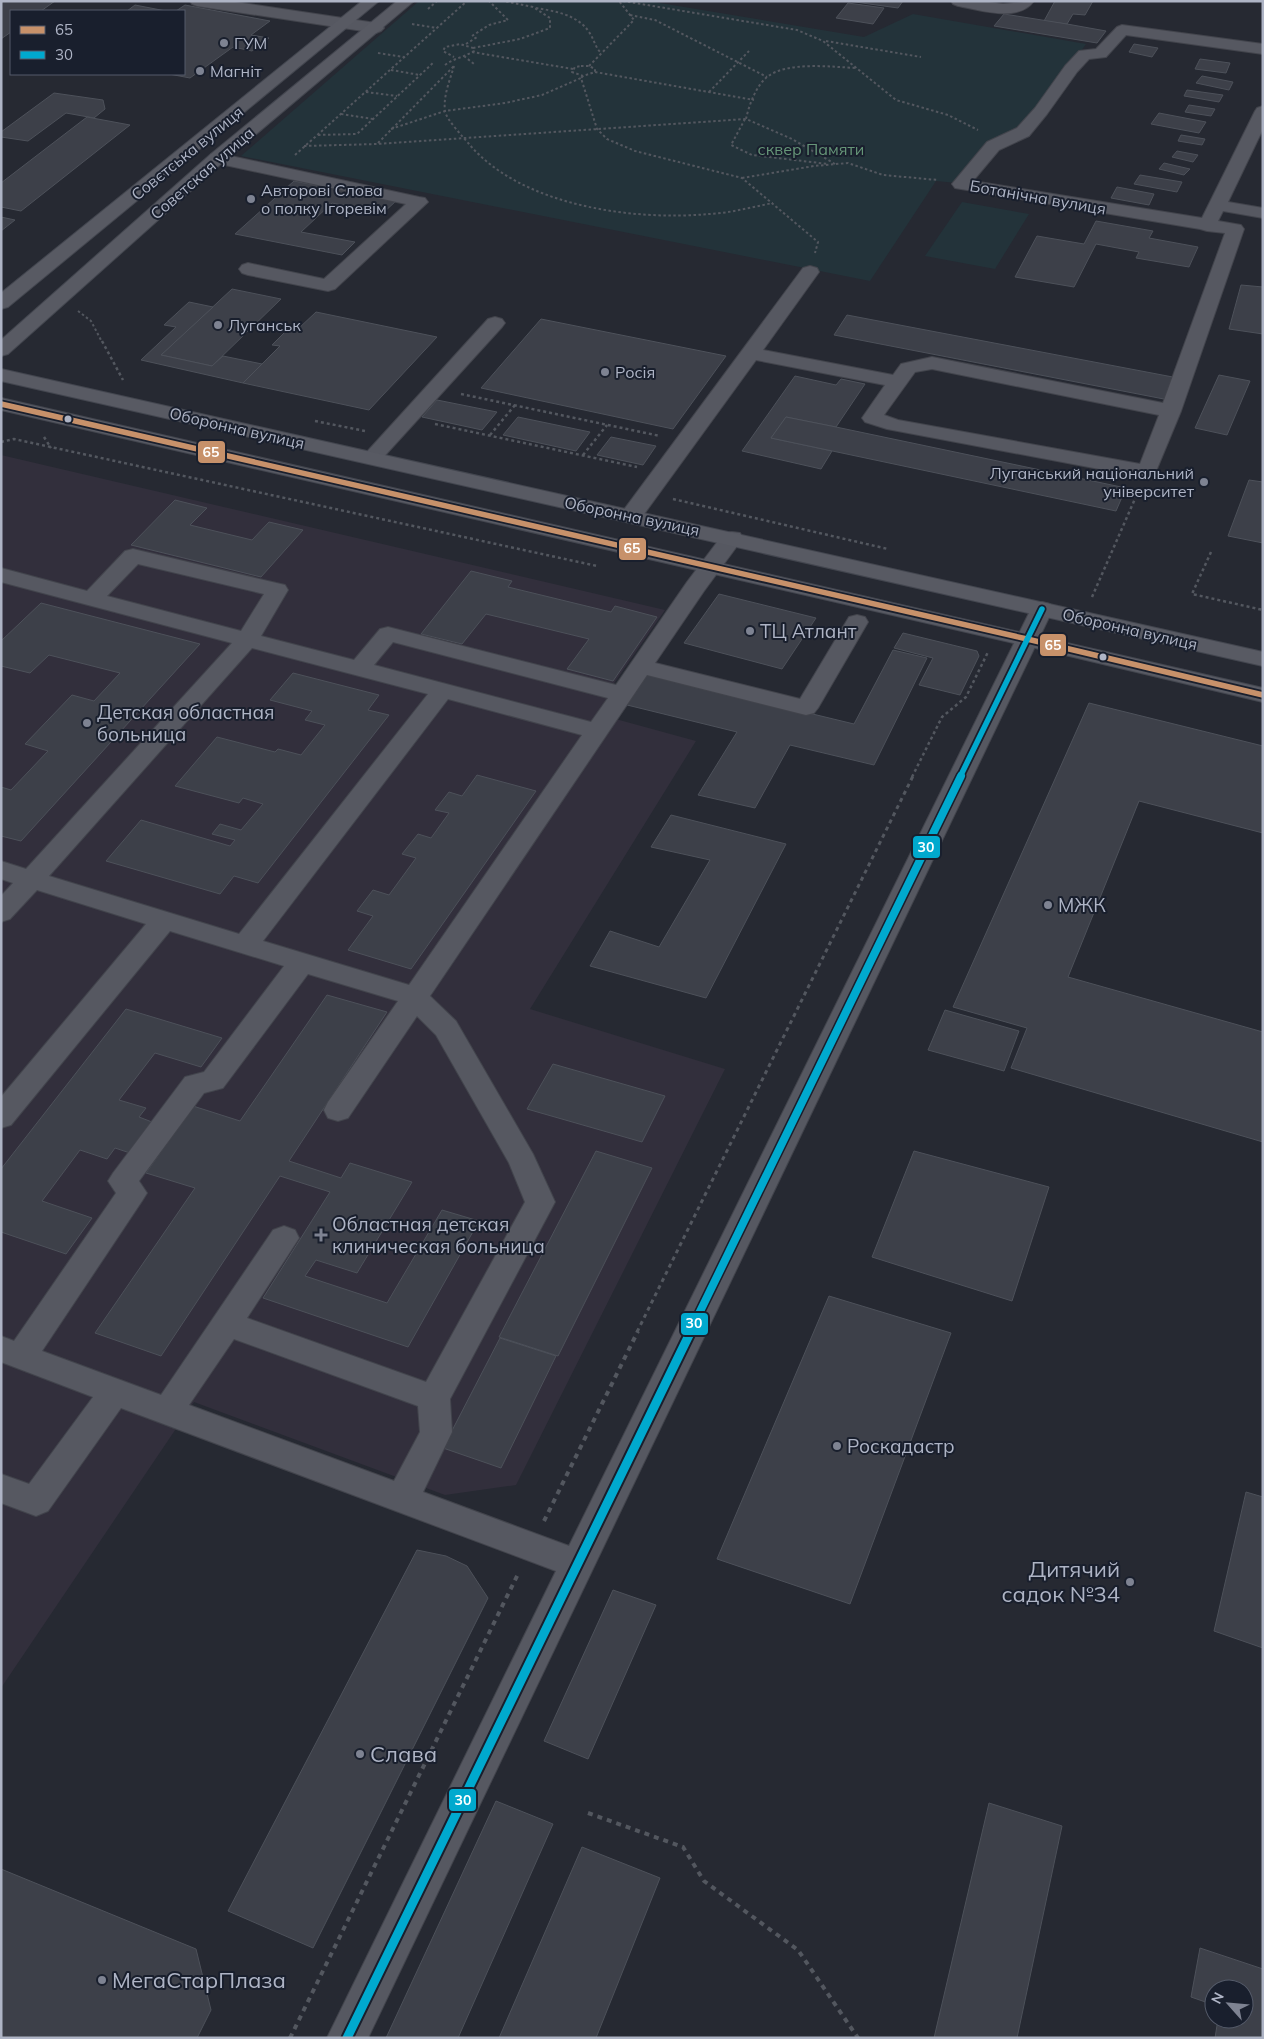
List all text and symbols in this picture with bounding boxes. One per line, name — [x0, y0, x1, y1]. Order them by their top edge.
legend — [10, 10, 185, 75]
text: 65 — [55, 20, 73, 39]
place label: ГУМ — [234, 33, 267, 53]
marker: ГУМ — [218, 37, 230, 49]
text: 30 — [55, 45, 73, 64]
place label: Магніт — [210, 61, 262, 81]
marker: Магніт — [194, 65, 206, 77]
street label: Совєтська вулиця — [127, 102, 247, 204]
street label: Советская улица — [146, 122, 258, 224]
park label: сквер Памяти — [758, 139, 864, 159]
street label: Ботанічна вулиця — [968, 175, 1108, 219]
place label: Авторові Слова о полку Ігоревім — [261, 180, 387, 218]
marker: Авторові Слова о полку Ігоревім — [245, 193, 257, 205]
place label: Луганськ — [228, 315, 301, 335]
marker: Луганськ — [212, 319, 224, 331]
place label: Росія — [615, 362, 655, 382]
marker: Росія — [599, 366, 611, 378]
street label: Оборонна вулиця — [168, 403, 306, 453]
unlabelled marker — [63, 414, 73, 424]
line badge: 65 — [197, 440, 226, 464]
text: 65 — [203, 443, 219, 461]
place label: Луганський національний університет — [990, 463, 1195, 501]
marker: Луганський національний університет — [1198, 476, 1210, 488]
street label: Оборонна вулиця — [563, 492, 701, 540]
line badge: 65 — [618, 537, 647, 561]
text: 65 — [624, 539, 640, 557]
street label: Оборонна вулиця — [1061, 604, 1199, 654]
place label: ТЦ Атлант — [760, 619, 857, 643]
marker: ТЦ Атлант — [744, 625, 756, 637]
line badge: 65 — [1039, 633, 1067, 657]
text: 65 — [1045, 636, 1061, 654]
unlabelled marker — [1098, 652, 1108, 662]
place label: Детская областная больница — [97, 700, 274, 746]
marker: Детская областная больница — [81, 717, 93, 729]
line badge: 30 — [912, 835, 941, 859]
text: 30 — [918, 838, 934, 856]
place label: МЖК — [1058, 893, 1106, 917]
marker: МЖК — [1042, 899, 1054, 911]
place label: Областная детская клиническая больница — [332, 1212, 545, 1258]
marker: Областная детская клиническая больница — [314, 1228, 328, 1242]
line badge: 30 — [680, 1312, 709, 1336]
text: 30 — [686, 1314, 702, 1332]
place label: Роскадастр — [847, 1434, 954, 1458]
marker: Роскадастр — [831, 1440, 843, 1452]
place label: Дитячий садок №34 — [1001, 1555, 1120, 1608]
marker: Дитячий садок №34 — [1124, 1576, 1136, 1588]
place label: Слава — [370, 1740, 437, 1768]
marker: Слава — [354, 1748, 366, 1760]
line badge: 30 — [448, 1788, 477, 1812]
text: 30 — [455, 1791, 471, 1809]
place label: МегаСтарПлаза — [112, 1966, 286, 1994]
marker: МегаСтарПлаза — [96, 1974, 108, 1986]
north arrow — [1204, 1979, 1254, 2029]
text: N — [1207, 1989, 1228, 2007]

